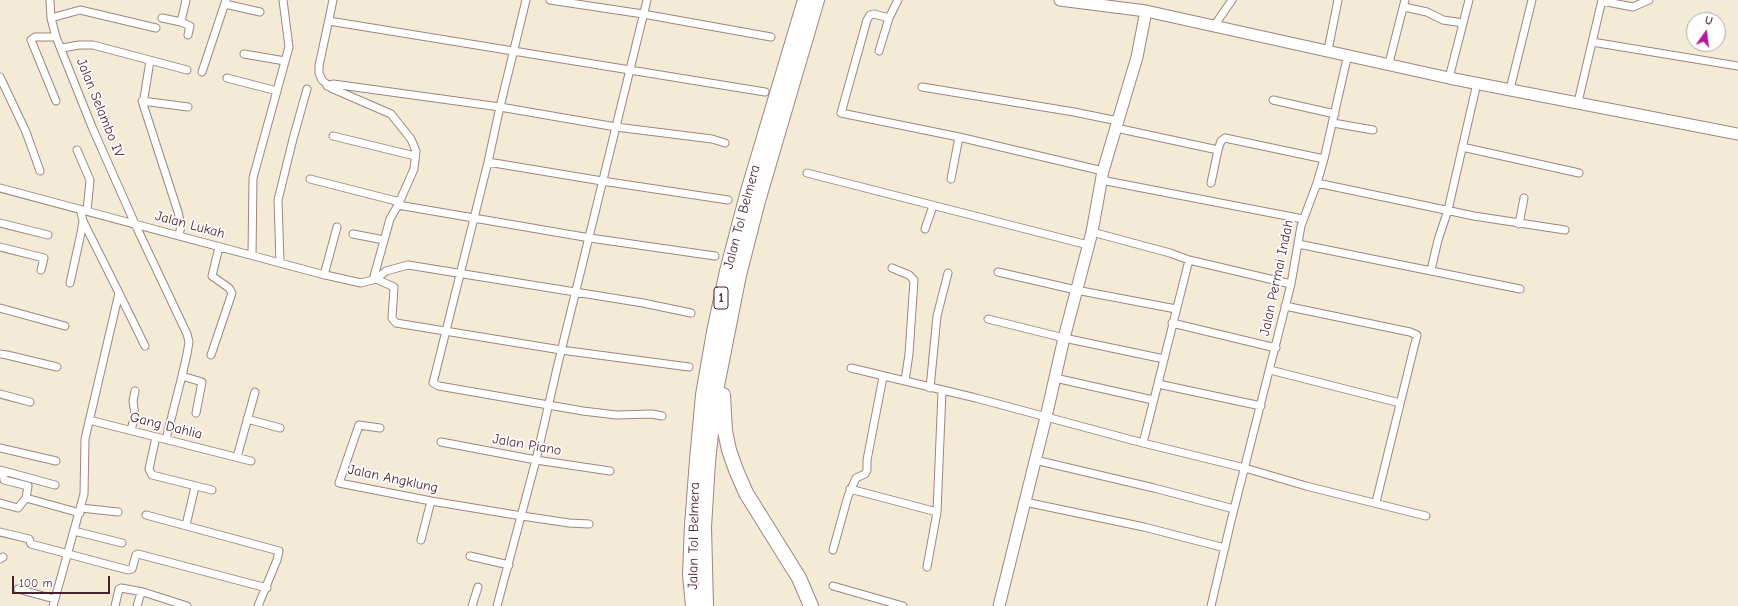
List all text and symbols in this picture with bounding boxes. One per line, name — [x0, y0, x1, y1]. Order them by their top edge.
north arrow — [1686, 12, 1726, 52]
text: U — [1704, 14, 1714, 28]
street label: Jalan Selambo IV — [72, 56, 128, 160]
street label: Jalan Tol Belmera — [720, 163, 764, 271]
street label: Jalan Lukah — [153, 208, 227, 242]
street label: Jalan Permai Indah — [1256, 218, 1298, 338]
road number: 1 — [714, 287, 728, 309]
street label: Gang Dahlia — [128, 409, 204, 443]
street label: Jalan Piano — [491, 431, 563, 459]
street label: Jalan Angklung — [346, 461, 440, 497]
street label: Jalan Tol Belmera — [685, 482, 703, 590]
scale bar — [14, 568, 112, 594]
text: 100 m — [19, 576, 52, 590]

